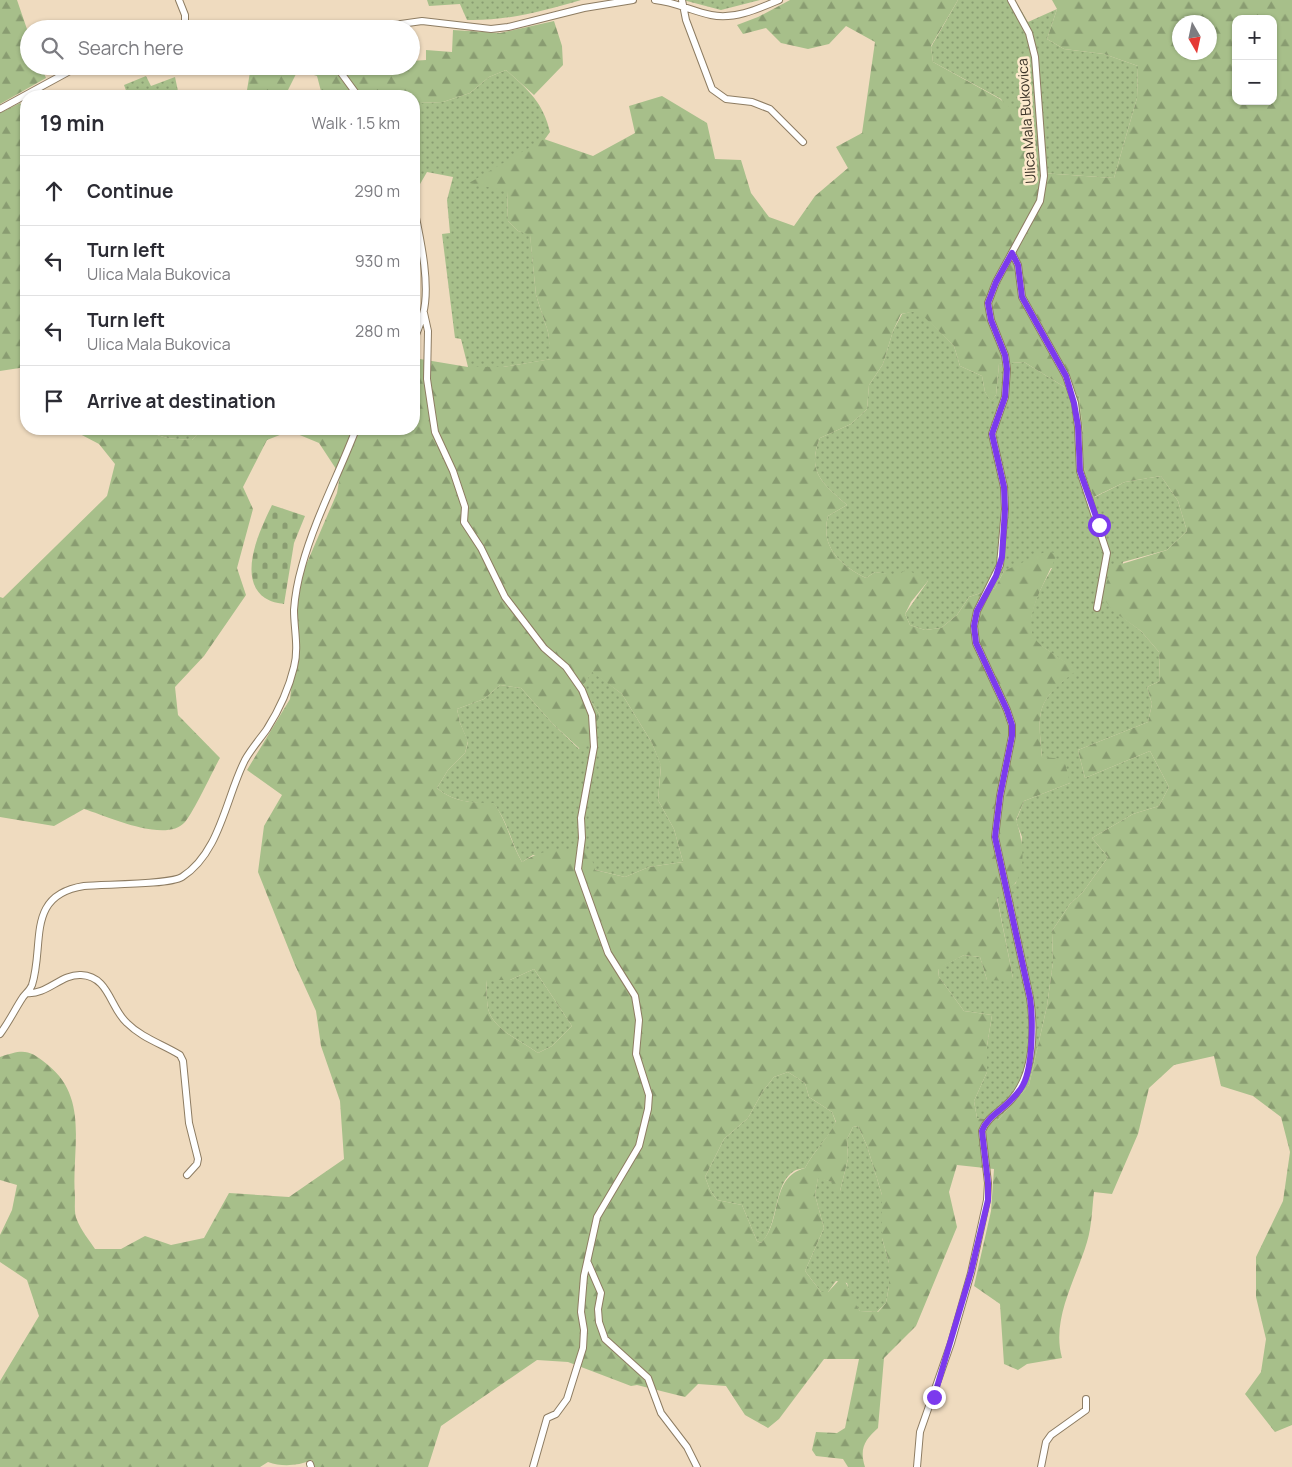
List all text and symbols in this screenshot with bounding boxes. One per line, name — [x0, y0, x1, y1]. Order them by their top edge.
north arrow — [1172, 15, 1217, 60]
map controls — [1232, 15, 1277, 105]
button: + — [1232, 15, 1277, 60]
search box — [20, 20, 420, 75]
icon: search — [38, 34, 66, 62]
text: Search here — [78, 35, 184, 61]
street label: Ulica Mala Bukovica — [1012, 58, 1040, 184]
button: − — [1232, 60, 1277, 105]
text: 19 min — [40, 109, 104, 137]
text: Walk · 1.5 km — [312, 112, 400, 134]
icon: ahead — [40, 177, 68, 205]
text: Continue — [87, 178, 173, 204]
text: 290 m — [354, 180, 400, 202]
text: Turn left — [87, 237, 165, 263]
icon: left — [40, 247, 68, 275]
text: 930 m — [355, 250, 400, 272]
text: Ulica Mala Bukovica — [87, 263, 231, 285]
text: Turn left — [87, 307, 165, 333]
icon: left — [40, 317, 68, 345]
text: 280 m — [355, 320, 400, 342]
text: Ulica Mala Bukovica — [87, 333, 231, 355]
icon: arrive — [40, 387, 68, 415]
text: Arrive at destination — [87, 388, 276, 414]
route start — [1088, 514, 1111, 537]
route end — [923, 1386, 946, 1409]

